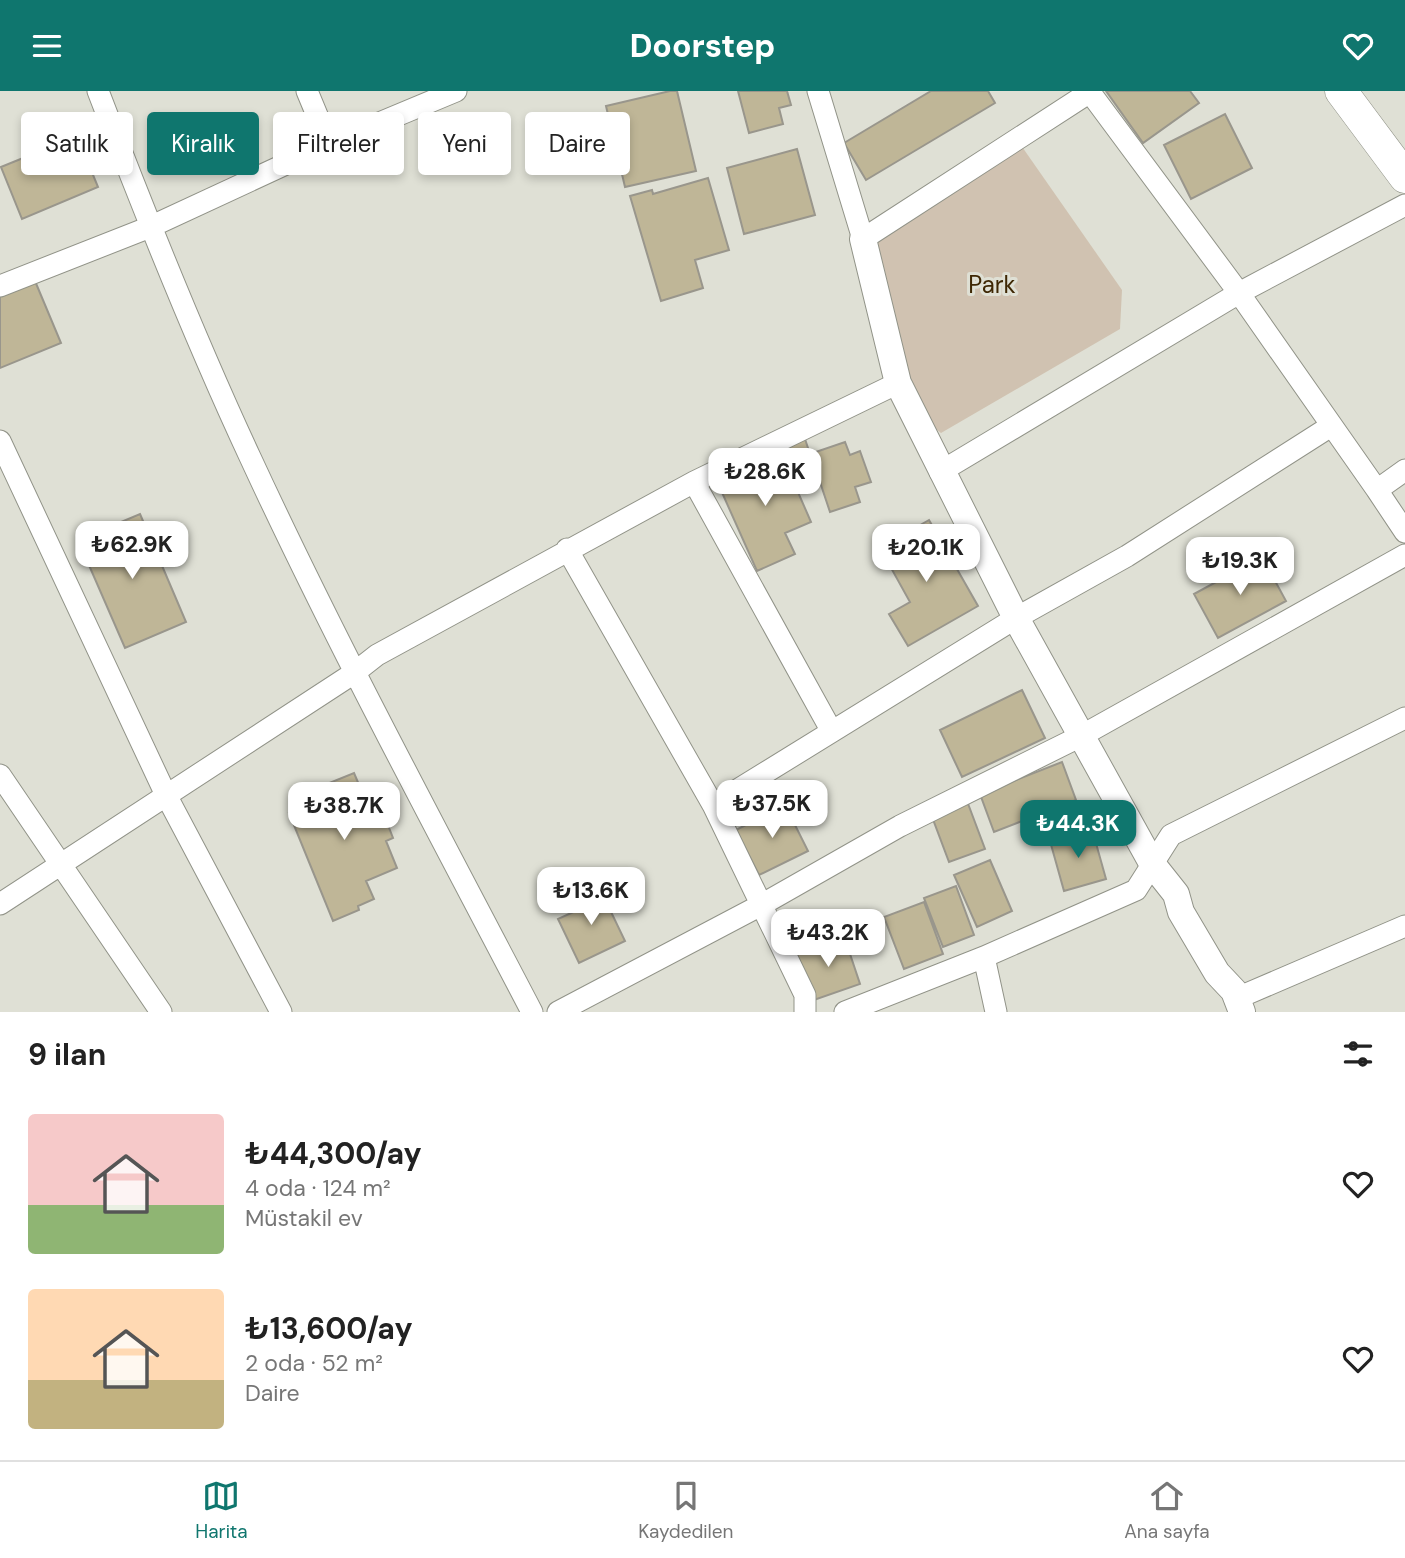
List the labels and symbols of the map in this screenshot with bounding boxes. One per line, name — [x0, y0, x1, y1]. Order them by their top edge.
park label: Park — [968, 269, 1016, 300]
pin: ₺28.6K — [708, 449, 822, 508]
pin: ₺62.9K — [75, 521, 189, 581]
pin: ₺20.1K — [869, 525, 983, 584]
pin: ₺19.3K — [1183, 538, 1297, 597]
pin: ₺37.5K — [715, 781, 829, 840]
pin: ₺38.7K — [287, 783, 401, 842]
pin: ₺44.3K — [1021, 801, 1135, 860]
pin: ₺13.6K — [534, 867, 648, 927]
pin: ₺43.2K — [771, 909, 885, 969]

